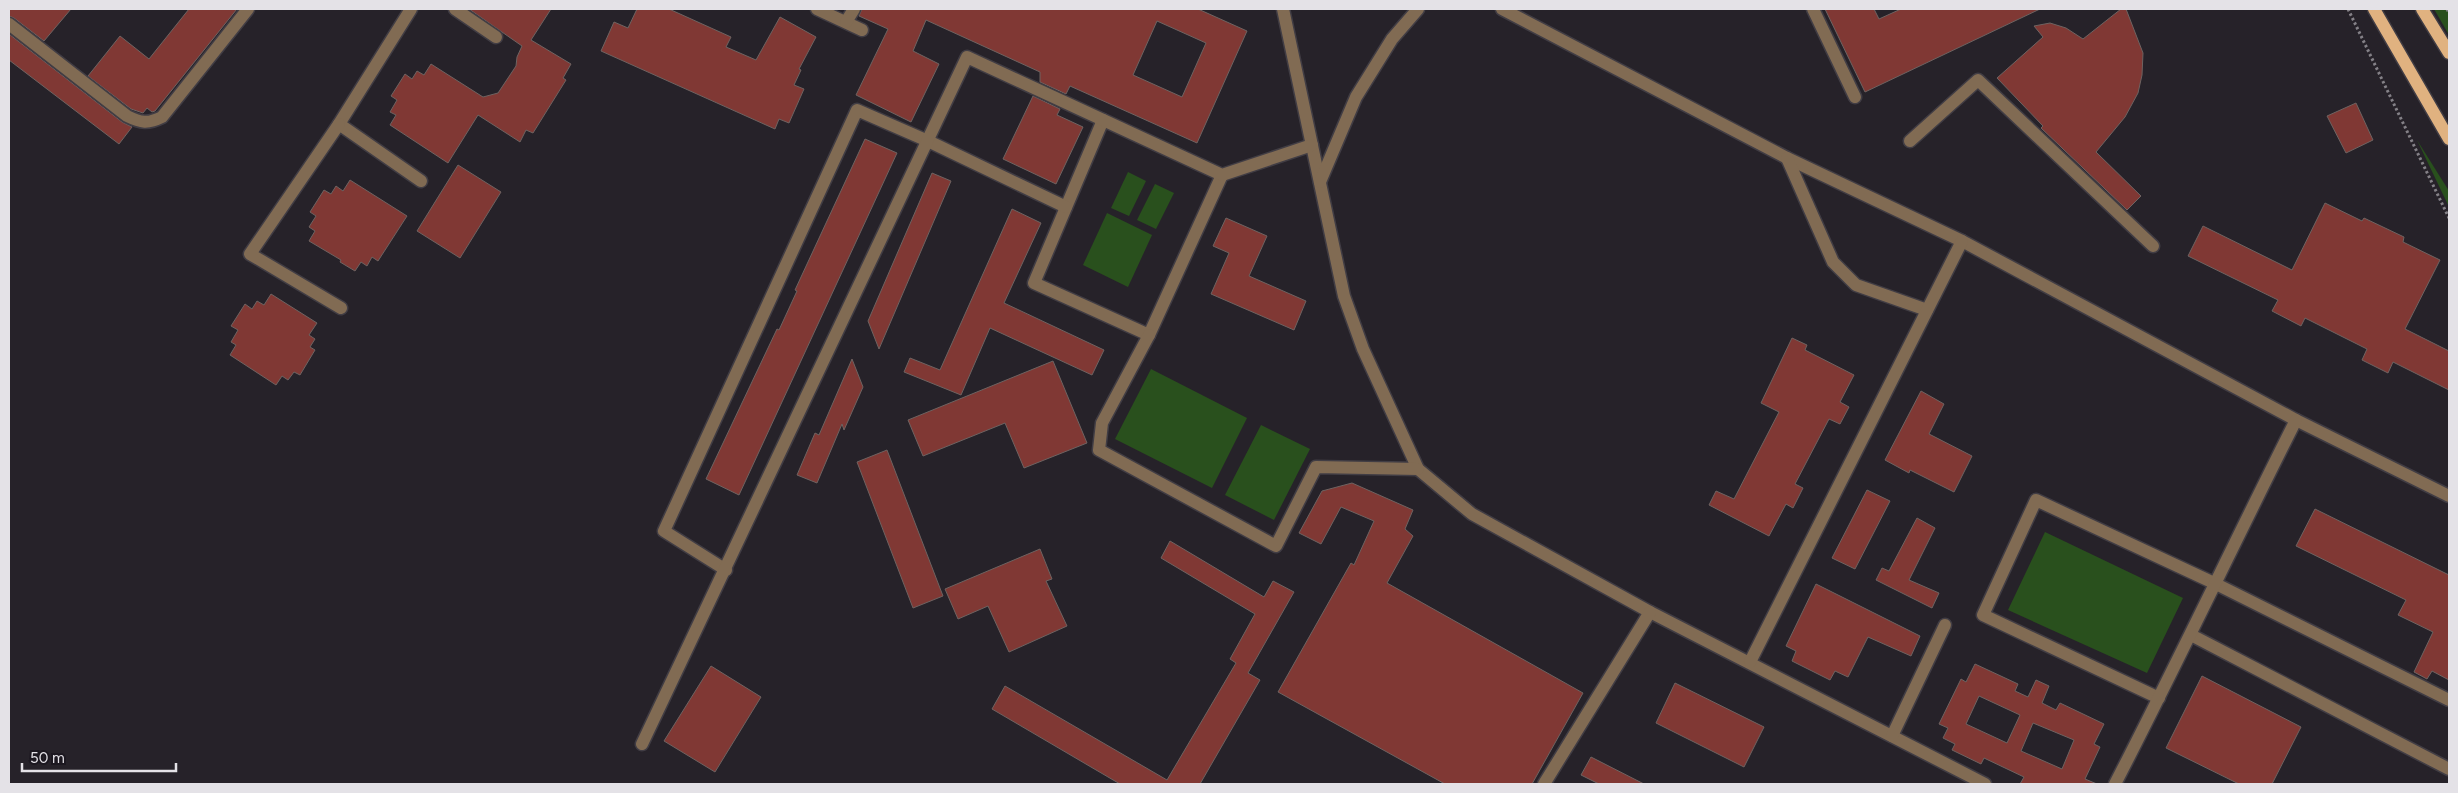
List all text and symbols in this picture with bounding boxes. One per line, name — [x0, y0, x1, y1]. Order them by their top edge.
scale bar — [22, 740, 176, 772]
text: 50 m — [30, 749, 65, 767]

